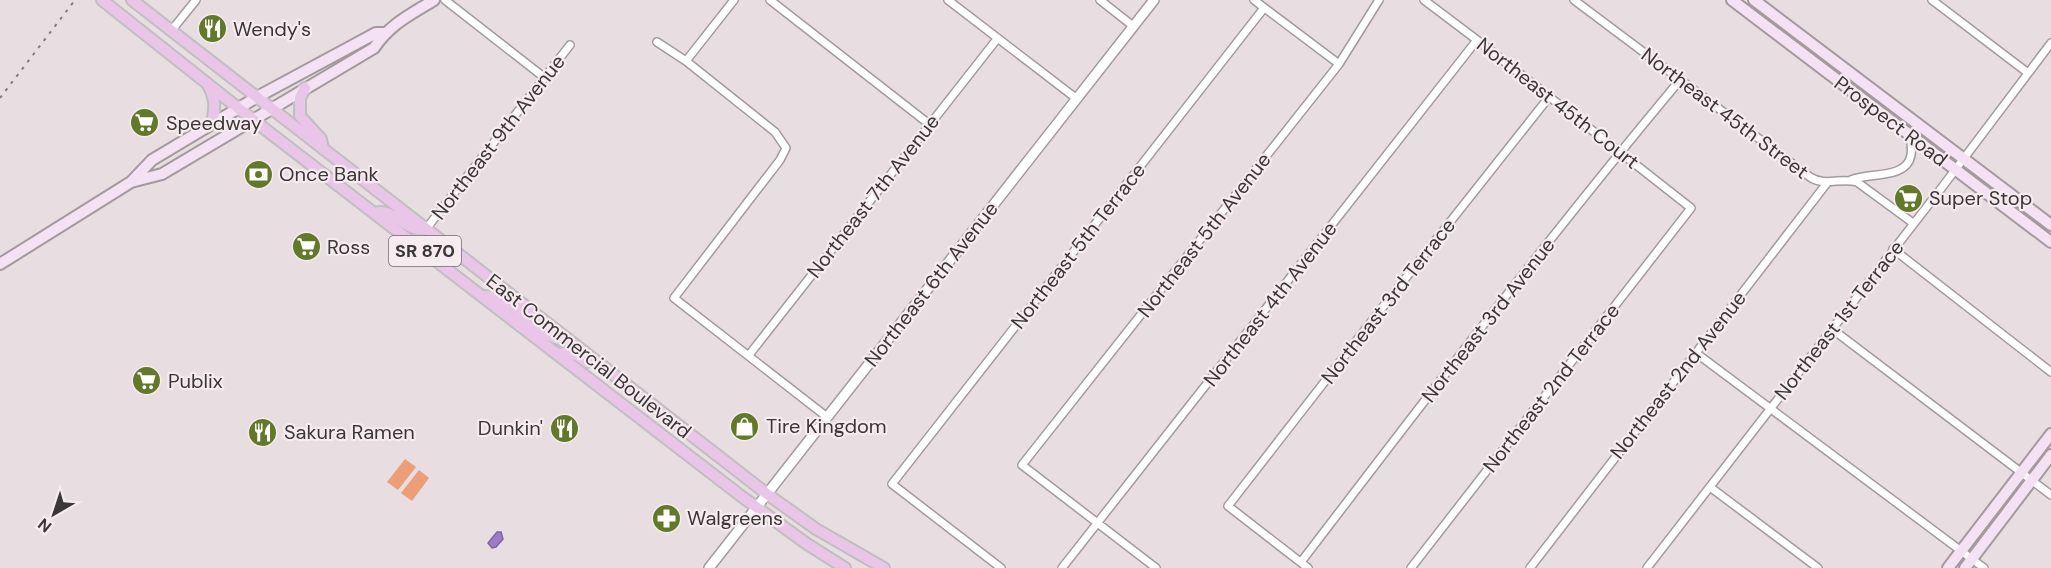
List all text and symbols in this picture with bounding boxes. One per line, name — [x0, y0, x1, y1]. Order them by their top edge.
restaurant icon: Wendy's — [196, 13, 228, 45]
place label: Wendy's — [233, 16, 311, 42]
street label: Northeast 45th Court — [1471, 31, 1645, 175]
street label: Northeast 45th Street — [1636, 42, 1814, 185]
street label: Northeast 9th Avenue — [425, 49, 571, 225]
street label: Prospect Road — [1829, 70, 1953, 172]
supermarket icon: Speedway — [129, 107, 161, 139]
street label: Northeast 7th Avenue — [801, 109, 945, 283]
place label: Speedway — [166, 110, 262, 136]
street label: Northeast 5th Avenue — [1131, 147, 1277, 323]
bank icon: Once Bank — [242, 158, 274, 190]
street label: Northeast 5th Terrace — [1005, 158, 1151, 334]
place label: Once Bank — [279, 161, 379, 187]
supermarket icon: Super Stop — [1892, 182, 1924, 214]
place label: Super Stop — [1929, 185, 2032, 211]
street label: Northeast 6th Avenue — [858, 196, 1004, 372]
street label: Northeast 3rd Terrace — [1315, 213, 1461, 389]
street label: Northeast 4th Avenue — [1198, 216, 1342, 392]
supermarket icon: Ross — [290, 231, 322, 263]
street label: Northeast 3rd Avenue — [1416, 232, 1560, 408]
place label: Ross — [327, 234, 370, 260]
street label: Northeast 1st Terrace — [1769, 235, 1909, 405]
road number: SR 870 — [389, 236, 461, 266]
street label: East Commercial Boulevard — [481, 268, 697, 444]
street label: Northeast 2nd Avenue — [1604, 286, 1752, 464]
street label: Northeast 2nd Terrace — [1477, 298, 1625, 478]
supermarket icon: Publix — [131, 365, 163, 397]
place label: Publix — [168, 368, 223, 394]
shop icon: Tire Kingdom — [729, 410, 761, 442]
restaurant icon: Dunkin' — [548, 412, 580, 444]
place label: Tire Kingdom — [766, 413, 887, 439]
place label: Dunkin' — [478, 415, 543, 441]
restaurant icon: Sakura Ramen — [247, 416, 279, 448]
place label: Sakura Ramen — [284, 419, 415, 445]
north arrow — [24, 484, 84, 544]
pharmacy icon: Walgreens — [650, 502, 682, 534]
place label: Walgreens — [687, 505, 783, 531]
text: N — [34, 513, 56, 537]

